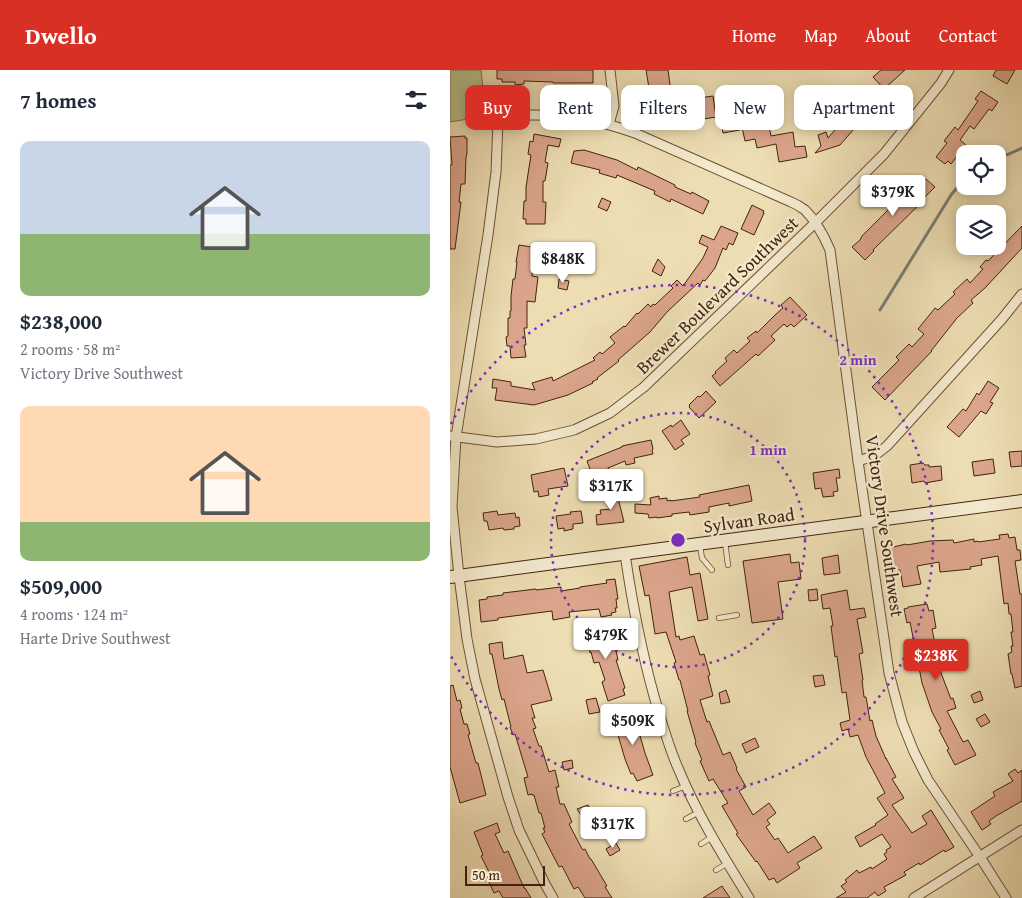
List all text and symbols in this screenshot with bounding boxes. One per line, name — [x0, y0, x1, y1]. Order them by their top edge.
text: Dwello — [25, 18, 97, 53]
text: Home — [732, 22, 776, 49]
text: Map — [804, 22, 837, 49]
text: About — [865, 22, 911, 49]
text: Contact — [939, 22, 997, 49]
text: 7 homes — [20, 85, 96, 116]
chip: Buy — [465, 85, 530, 130]
chip: Rent — [540, 85, 611, 130]
chip: Filters — [621, 85, 705, 130]
chip: New — [715, 85, 784, 130]
chip: Apartment — [794, 85, 913, 130]
icon: filters — [402, 86, 430, 114]
map controls — [956, 145, 1006, 255]
button: locate — [956, 145, 1006, 195]
icon: home — [180, 173, 270, 263]
pin: $379K — [858, 174, 928, 217]
text: $379K — [871, 179, 915, 203]
button: layers — [956, 205, 1006, 255]
street label: Brewer Boulevard Southwest — [630, 209, 805, 380]
pin: $848K — [528, 242, 598, 284]
text: $848K — [541, 246, 585, 270]
text: $238,000 — [20, 306, 102, 337]
text: 2 rooms · 58 m² — [20, 337, 120, 361]
text: 2 min — [839, 349, 877, 370]
text: Victory Drive Southwest — [20, 361, 183, 385]
street label: Victory Drive Southwest — [859, 433, 911, 619]
icon: home — [180, 438, 270, 528]
text: 1 min — [749, 439, 787, 460]
pin: $317K — [576, 468, 646, 511]
text: $317K — [589, 473, 633, 497]
street label: Sylvan Road — [702, 500, 797, 540]
centre of rings — [669, 531, 687, 549]
text: $509,000 — [20, 571, 102, 602]
text: 4 rooms · 124 m² — [20, 602, 128, 626]
pin: $479K — [571, 618, 641, 660]
text: $479K — [584, 622, 628, 646]
text: Harte Drive Southwest — [20, 626, 171, 650]
pin: $238K — [901, 638, 971, 681]
text: $238K — [914, 643, 958, 667]
pin: $509K — [598, 704, 668, 746]
text: $509K — [611, 708, 655, 732]
pin: $317K — [578, 806, 648, 849]
text: $317K — [591, 811, 635, 835]
scale bar — [465, 863, 545, 886]
text: 50 m — [472, 865, 500, 885]

